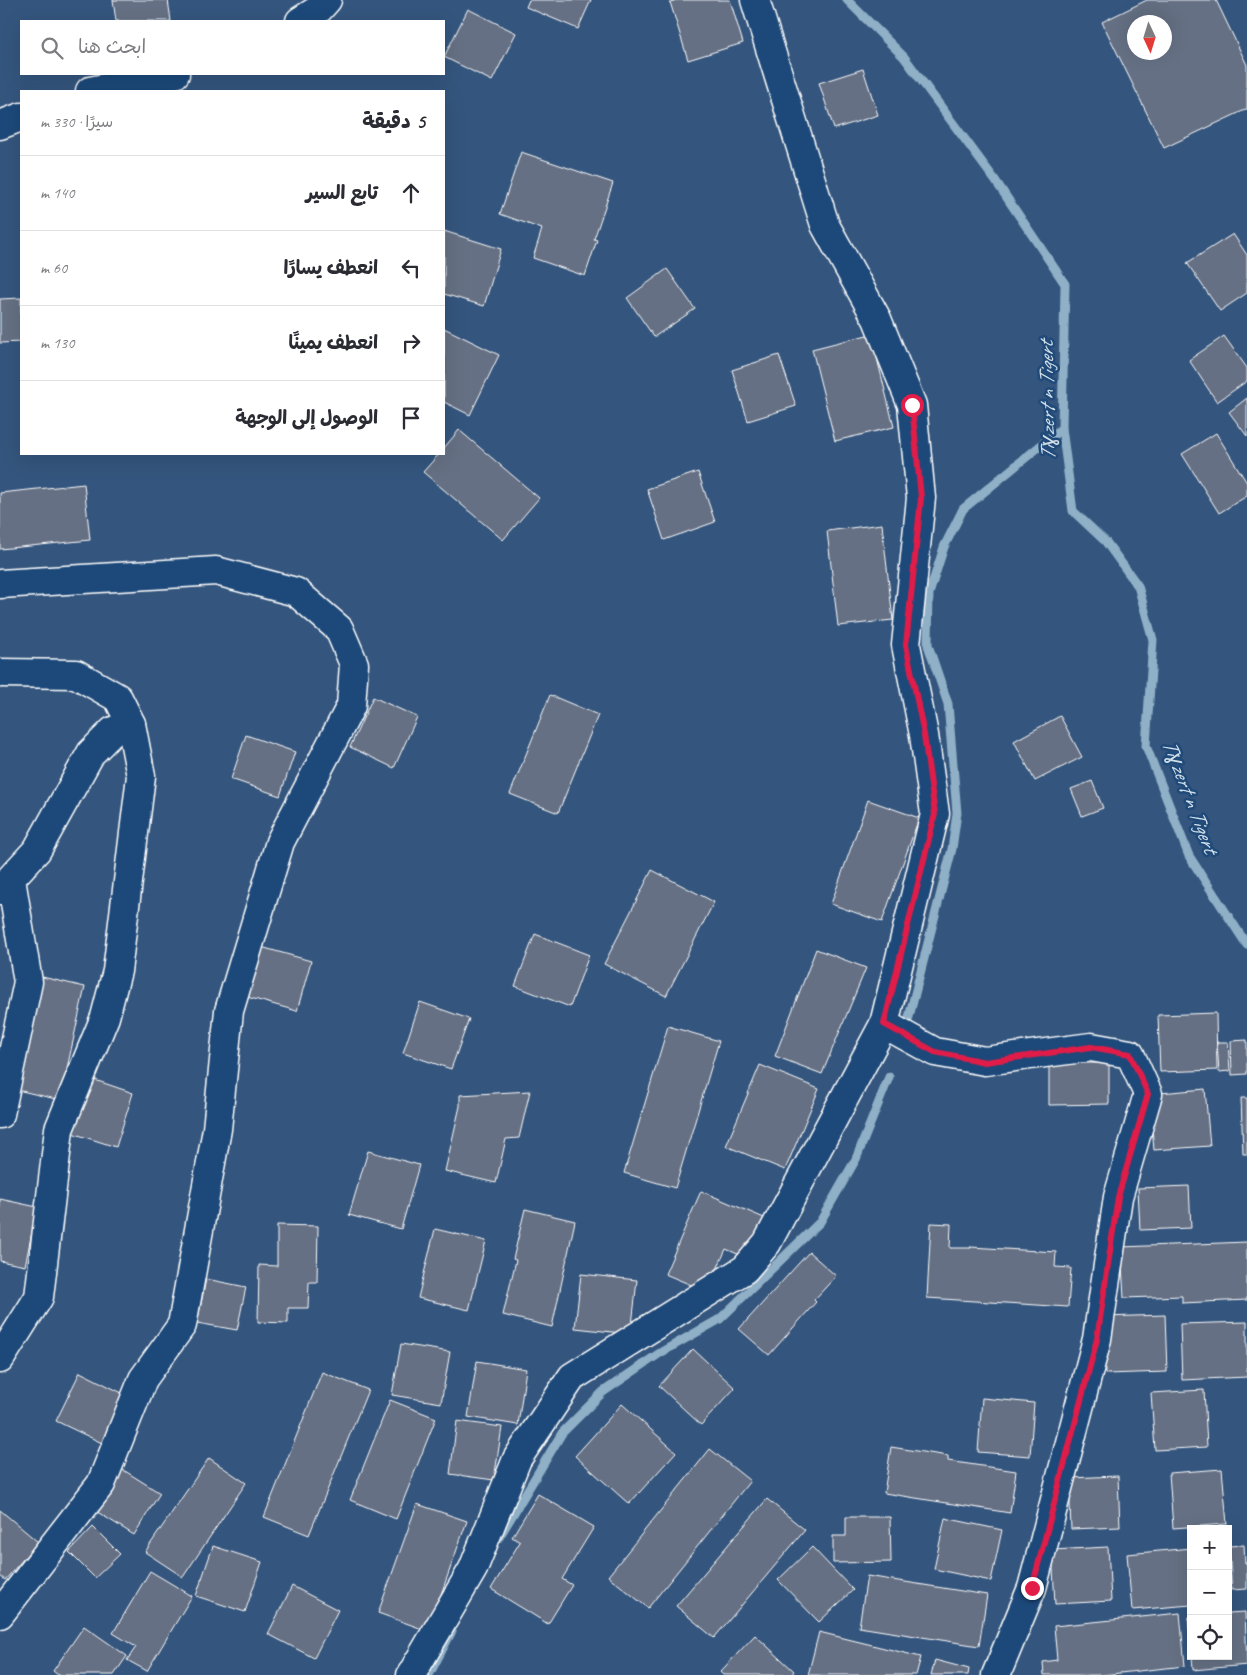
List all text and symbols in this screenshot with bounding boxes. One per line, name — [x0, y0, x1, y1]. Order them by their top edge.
north arrow — [1127, 15, 1172, 60]
search box — [20, 20, 445, 75]
icon: search — [38, 34, 66, 62]
text: ابحث هنا — [78, 35, 146, 59]
text: 5 دقيقة — [362, 108, 425, 134]
text: سيرًا · 330 m — [40, 112, 113, 132]
icon: ahead — [397, 179, 425, 207]
text: تابع السير — [306, 181, 378, 205]
text: 140 m — [40, 183, 74, 203]
icon: left — [397, 254, 425, 282]
text: انعطف يسارًا — [284, 256, 378, 280]
text: 60 m — [40, 258, 67, 278]
icon: right — [397, 329, 425, 357]
text: انعطف يمينًا — [289, 331, 378, 355]
text: 130 m — [40, 333, 74, 353]
water label: Tiɣzert n Tigert — [1032, 336, 1062, 461]
route start — [901, 394, 924, 417]
icon: arrive — [397, 404, 425, 432]
text: الوصول إلى الوجهة — [235, 406, 378, 430]
water label: Tiɣzert n Tigert — [1156, 735, 1226, 861]
map controls — [1187, 1525, 1232, 1660]
button: + — [1187, 1525, 1232, 1570]
button: − — [1187, 1570, 1232, 1615]
route end — [1021, 1577, 1044, 1600]
button: locate — [1187, 1615, 1232, 1660]

